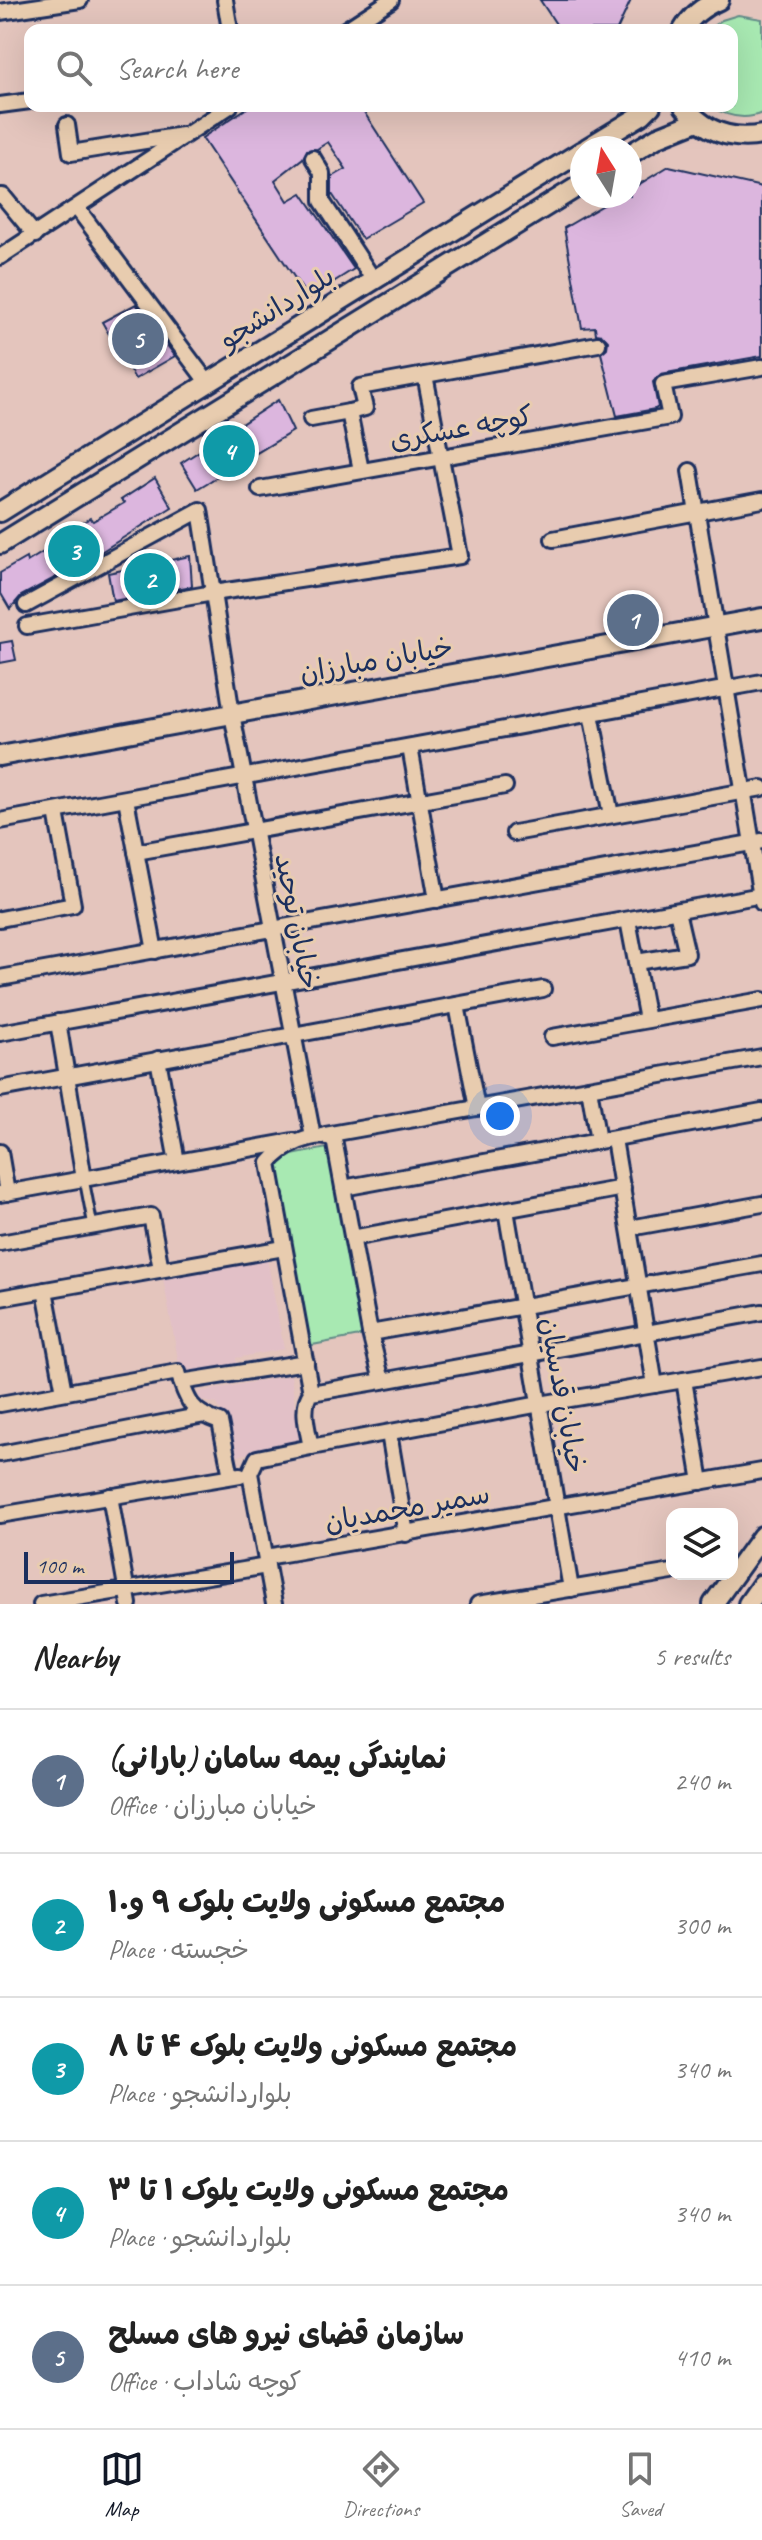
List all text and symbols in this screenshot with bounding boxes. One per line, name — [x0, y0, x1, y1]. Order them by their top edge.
search box — [24, 24, 738, 112]
icon: search — [52, 46, 96, 90]
text: Search here — [116, 49, 238, 87]
north arrow — [570, 136, 642, 208]
street label: بلواردانشجو — [211, 258, 341, 358]
pin: 5 — [112, 309, 164, 369]
street label: کوچه عسکری — [387, 398, 535, 457]
pin: 4 — [203, 421, 255, 481]
pin: 3 — [48, 521, 100, 581]
pin: 2 — [124, 549, 176, 609]
pin: 1 — [607, 590, 659, 650]
street label: خیابان مبارزان — [297, 629, 455, 690]
street label: خیابان توحید — [267, 850, 328, 992]
your location — [480, 1096, 520, 1136]
street label: خیابان قدسیان — [533, 1314, 594, 1476]
street label: سمیر محمدیان — [322, 1476, 492, 1539]
map controls — [666, 1508, 738, 1580]
button: layers — [666, 1508, 738, 1580]
scale bar — [24, 1548, 234, 1584]
text: 100 m — [36, 1552, 83, 1580]
text: Nearby — [32, 1635, 118, 1678]
text: 5 results — [654, 1640, 730, 1673]
text: نمایندگی بیمه سامان (بارانی) — [108, 1739, 446, 1777]
text: 1 — [52, 1765, 64, 1798]
text: 240 m — [674, 1765, 730, 1798]
text: Office · خیابان مبارزان — [108, 1789, 317, 1822]
text: مجتمع مسکونی ولایت بلوک ۹ و۱۰ — [108, 1883, 505, 1921]
text: 2 — [52, 1909, 64, 1942]
text: 300 m — [674, 1909, 730, 1942]
text: Place · خجسته — [108, 1933, 249, 1966]
text: مجتمع مسکونی ولایت بلوک ۴ تا ۸ — [108, 2027, 517, 2065]
text: 3 — [52, 2053, 64, 2086]
text: 340 m — [674, 2053, 730, 2086]
text: Place · بلواردانشجو — [108, 2077, 292, 2110]
text: مجتمع مسکونی ولایت یلوک ۱ تا ۳ — [108, 2171, 509, 2209]
text: 4 — [52, 2197, 64, 2230]
text: 340 m — [674, 2197, 730, 2230]
text: Place · بلواردانشجو — [108, 2221, 292, 2254]
text: سازمان قضای نیرو های مسلح — [108, 2315, 464, 2353]
text: 5 — [52, 2341, 64, 2374]
text: 410 m — [674, 2341, 730, 2374]
text: Office · کوچه شاداب — [108, 2365, 301, 2398]
tab: Map — [100, 2447, 144, 2523]
tab: Directions — [343, 2447, 419, 2523]
tab: Saved — [618, 2447, 662, 2523]

